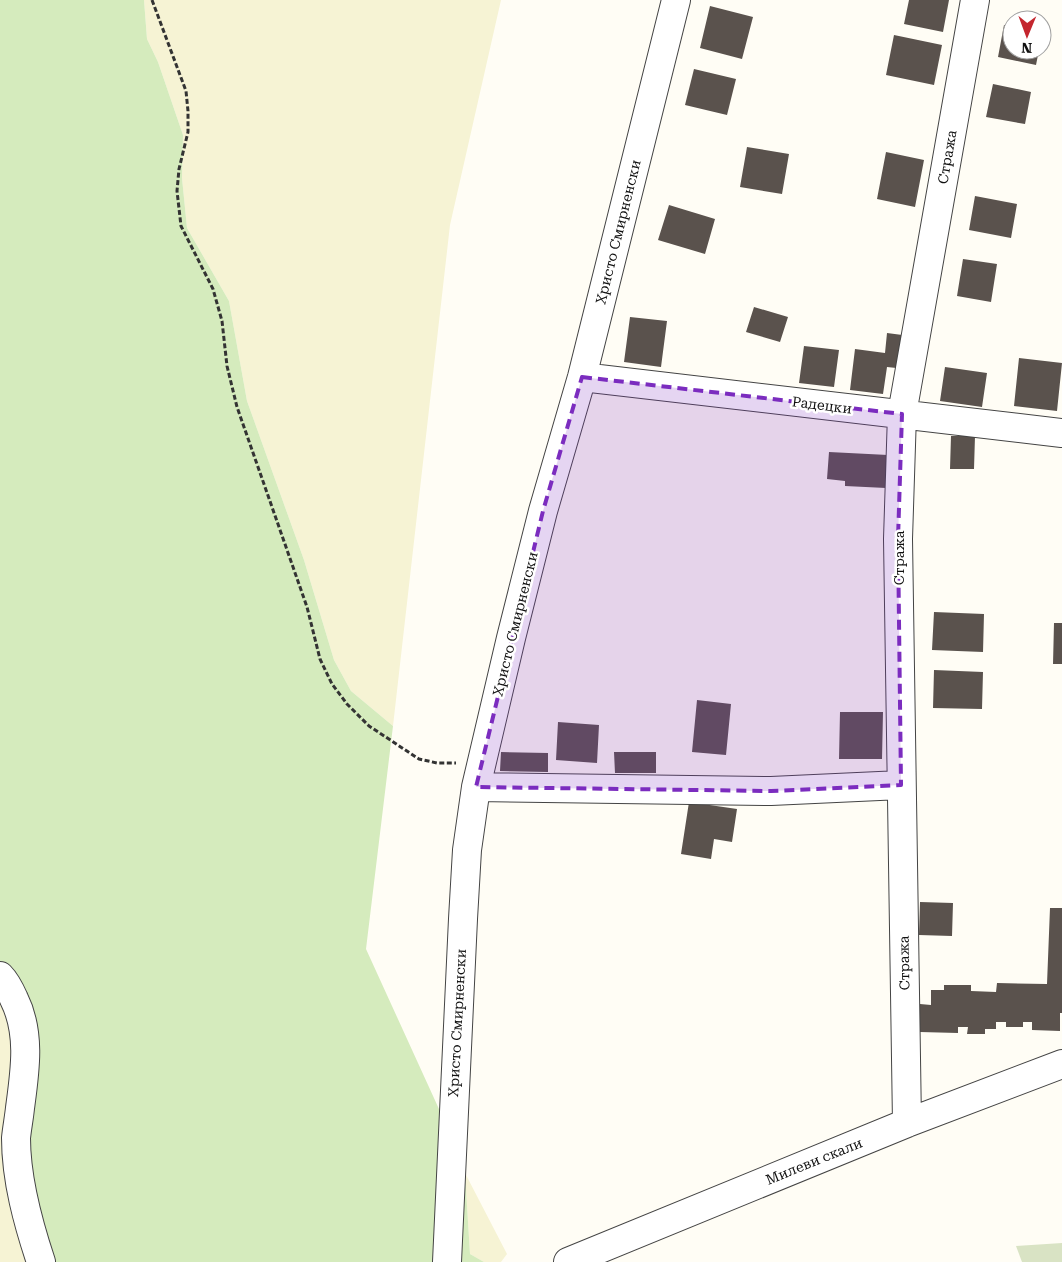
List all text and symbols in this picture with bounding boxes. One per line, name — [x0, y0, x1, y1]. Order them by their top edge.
north arrow — [1002, 10, 1052, 60]
text: N — [1021, 40, 1032, 56]
street label: Стража — [934, 128, 960, 185]
street label: Христо Смирненски — [592, 158, 644, 306]
street label: Радецки — [791, 393, 853, 417]
street label: Стража — [891, 530, 907, 585]
street label: Христо Смирненски — [489, 550, 541, 698]
street label: Стража — [896, 935, 912, 990]
street label: Христо Смирненски — [445, 948, 469, 1098]
street label: Милеви скали — [763, 1134, 865, 1188]

